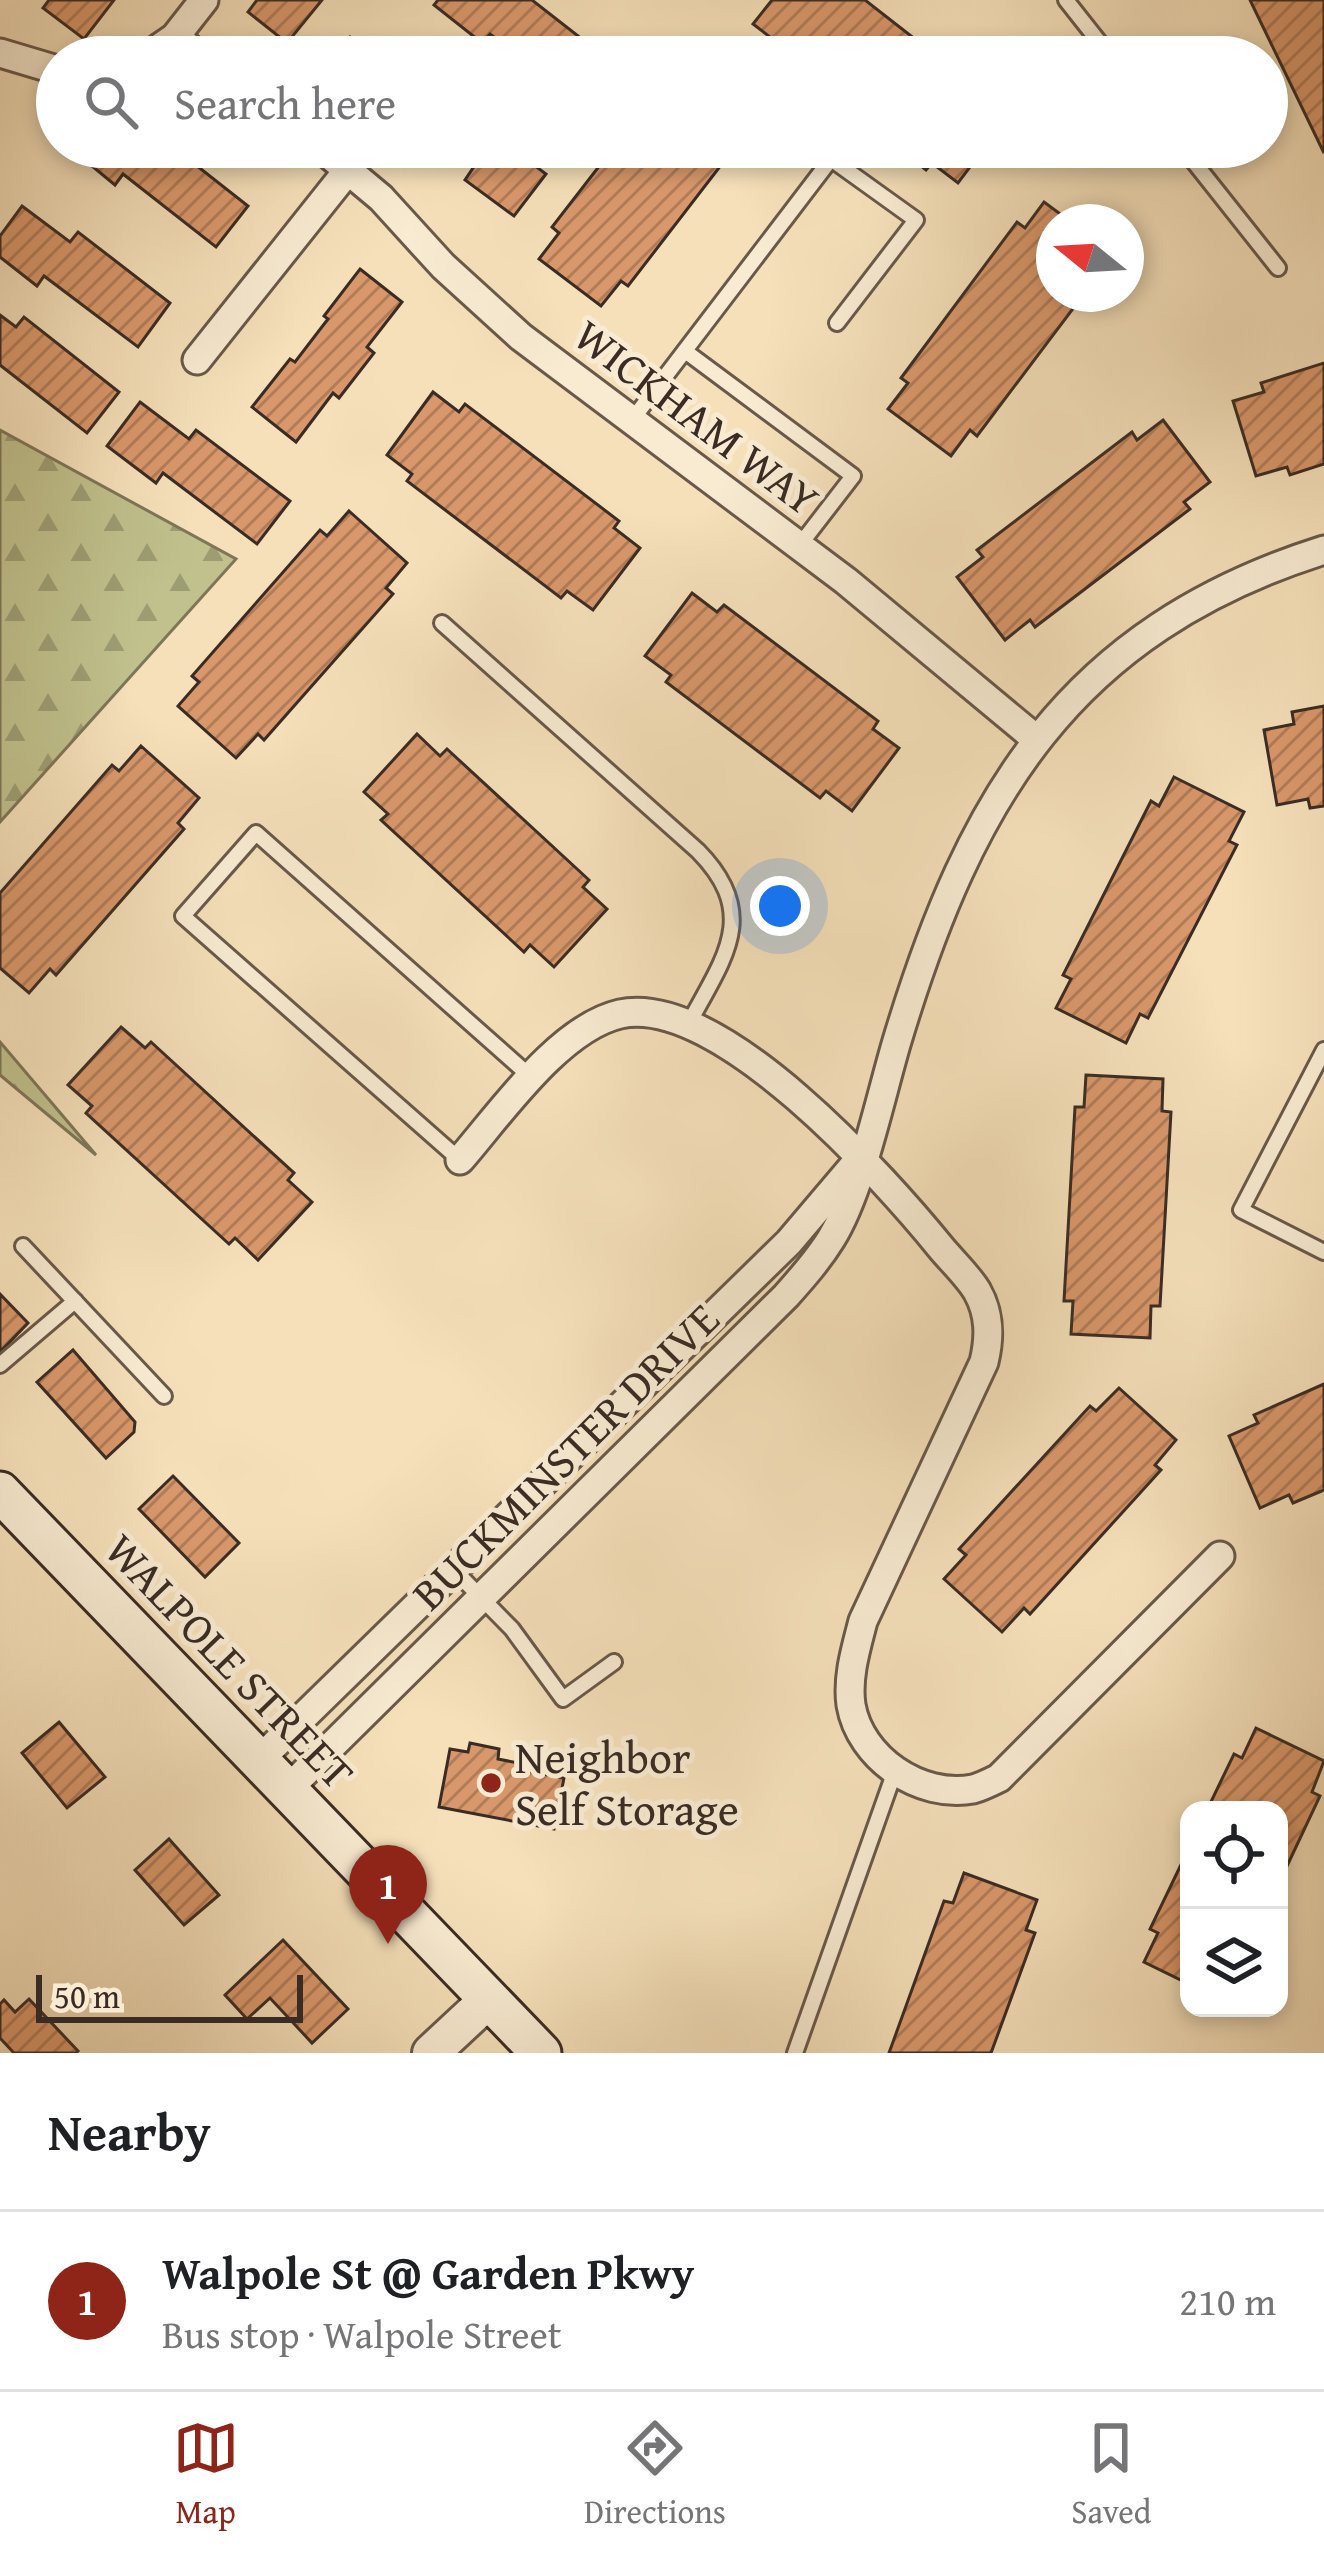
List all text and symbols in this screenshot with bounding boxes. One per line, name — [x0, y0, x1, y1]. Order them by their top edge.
search box — [36, 36, 1288, 168]
icon: search — [78, 69, 144, 135]
text: Search here — [174, 70, 396, 135]
north arrow — [1036, 204, 1144, 312]
street label: WICKHAM WAY — [561, 303, 834, 530]
your location — [750, 876, 810, 936]
street label: BUCKMINSTER DRIVE — [396, 1287, 733, 1624]
street label: WALPOLE STREET — [91, 1518, 370, 1803]
place label: Neighbor Self Storage — [515, 1724, 739, 1841]
marker: Neighbor Self Storage — [478, 1770, 504, 1796]
map controls — [1180, 1801, 1288, 2017]
button: locate — [1180, 1801, 1288, 1909]
pin: 1 — [349, 1845, 427, 1944]
button: layers — [1180, 1909, 1288, 2017]
scale bar — [36, 1969, 303, 2022]
text: 50 m — [54, 1972, 120, 2020]
text: Nearby — [48, 2094, 211, 2169]
text: Walpole St @ Garden Pkwy — [162, 2240, 694, 2305]
text: 1 — [77, 2272, 97, 2329]
text: 210 m — [1179, 2272, 1276, 2329]
text: Bus stop · Walpole Street — [162, 2305, 562, 2362]
tab: Map — [173, 2415, 239, 2535]
tab: Directions — [584, 2415, 726, 2535]
tab: Saved — [1071, 2415, 1151, 2535]

